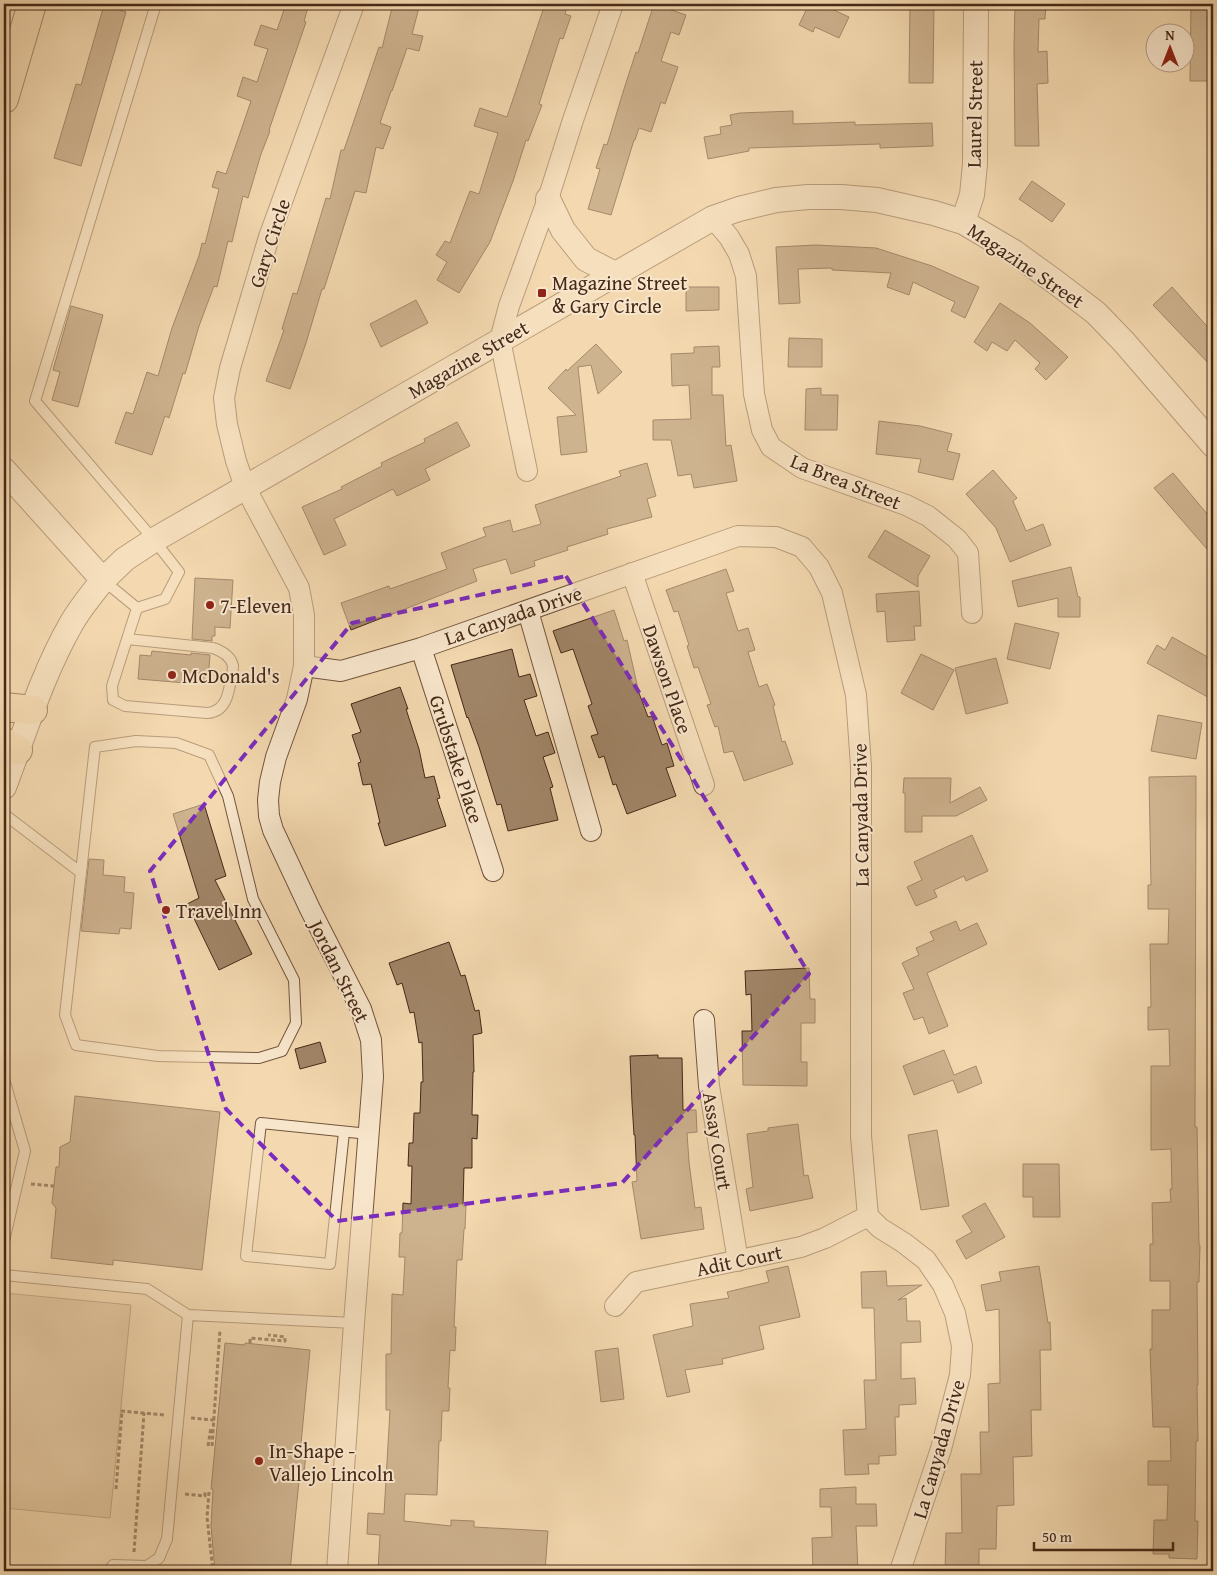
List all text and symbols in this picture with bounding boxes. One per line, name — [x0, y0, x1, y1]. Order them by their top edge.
north arrow — [1144, 22, 1194, 72]
text: N — [1165, 25, 1175, 45]
street label: Laurel Street — [959, 60, 989, 168]
street label: Gary Circle — [241, 195, 297, 291]
street label: Magazine Street — [962, 215, 1090, 315]
place label: Magazine Street & Gary Circle — [552, 268, 687, 320]
marker: Magazine Street & Gary Circle — [536, 287, 548, 299]
street label: Magazine Street — [402, 313, 534, 405]
street label: La Brea Street — [786, 446, 906, 516]
street label: La Canyada Drive — [440, 578, 586, 652]
place label: 7-Eleven — [220, 591, 292, 620]
marker: 7-Eleven — [204, 599, 216, 611]
street label: Dawson Place — [636, 621, 700, 737]
place label: McDonald's — [182, 661, 280, 690]
marker: McDonald's — [166, 669, 178, 681]
street label: Grubstake Place — [423, 691, 491, 827]
street label: La Canyada Drive — [844, 743, 876, 887]
place label: Travel Inn — [176, 896, 262, 925]
marker: Travel Inn — [160, 904, 172, 916]
street label: Jordan Street — [301, 912, 377, 1027]
street label: Assay Court — [696, 1090, 740, 1192]
street label: Adit Court — [693, 1237, 785, 1283]
street label: La Canyada Drive — [904, 1376, 972, 1522]
place label: In-Shape - Vallejo Lincoln — [269, 1436, 393, 1488]
marker: In-Shape - Vallejo Lincoln — [253, 1455, 265, 1467]
scale bar — [1034, 1520, 1173, 1552]
text: 50 m — [1042, 1526, 1073, 1547]

